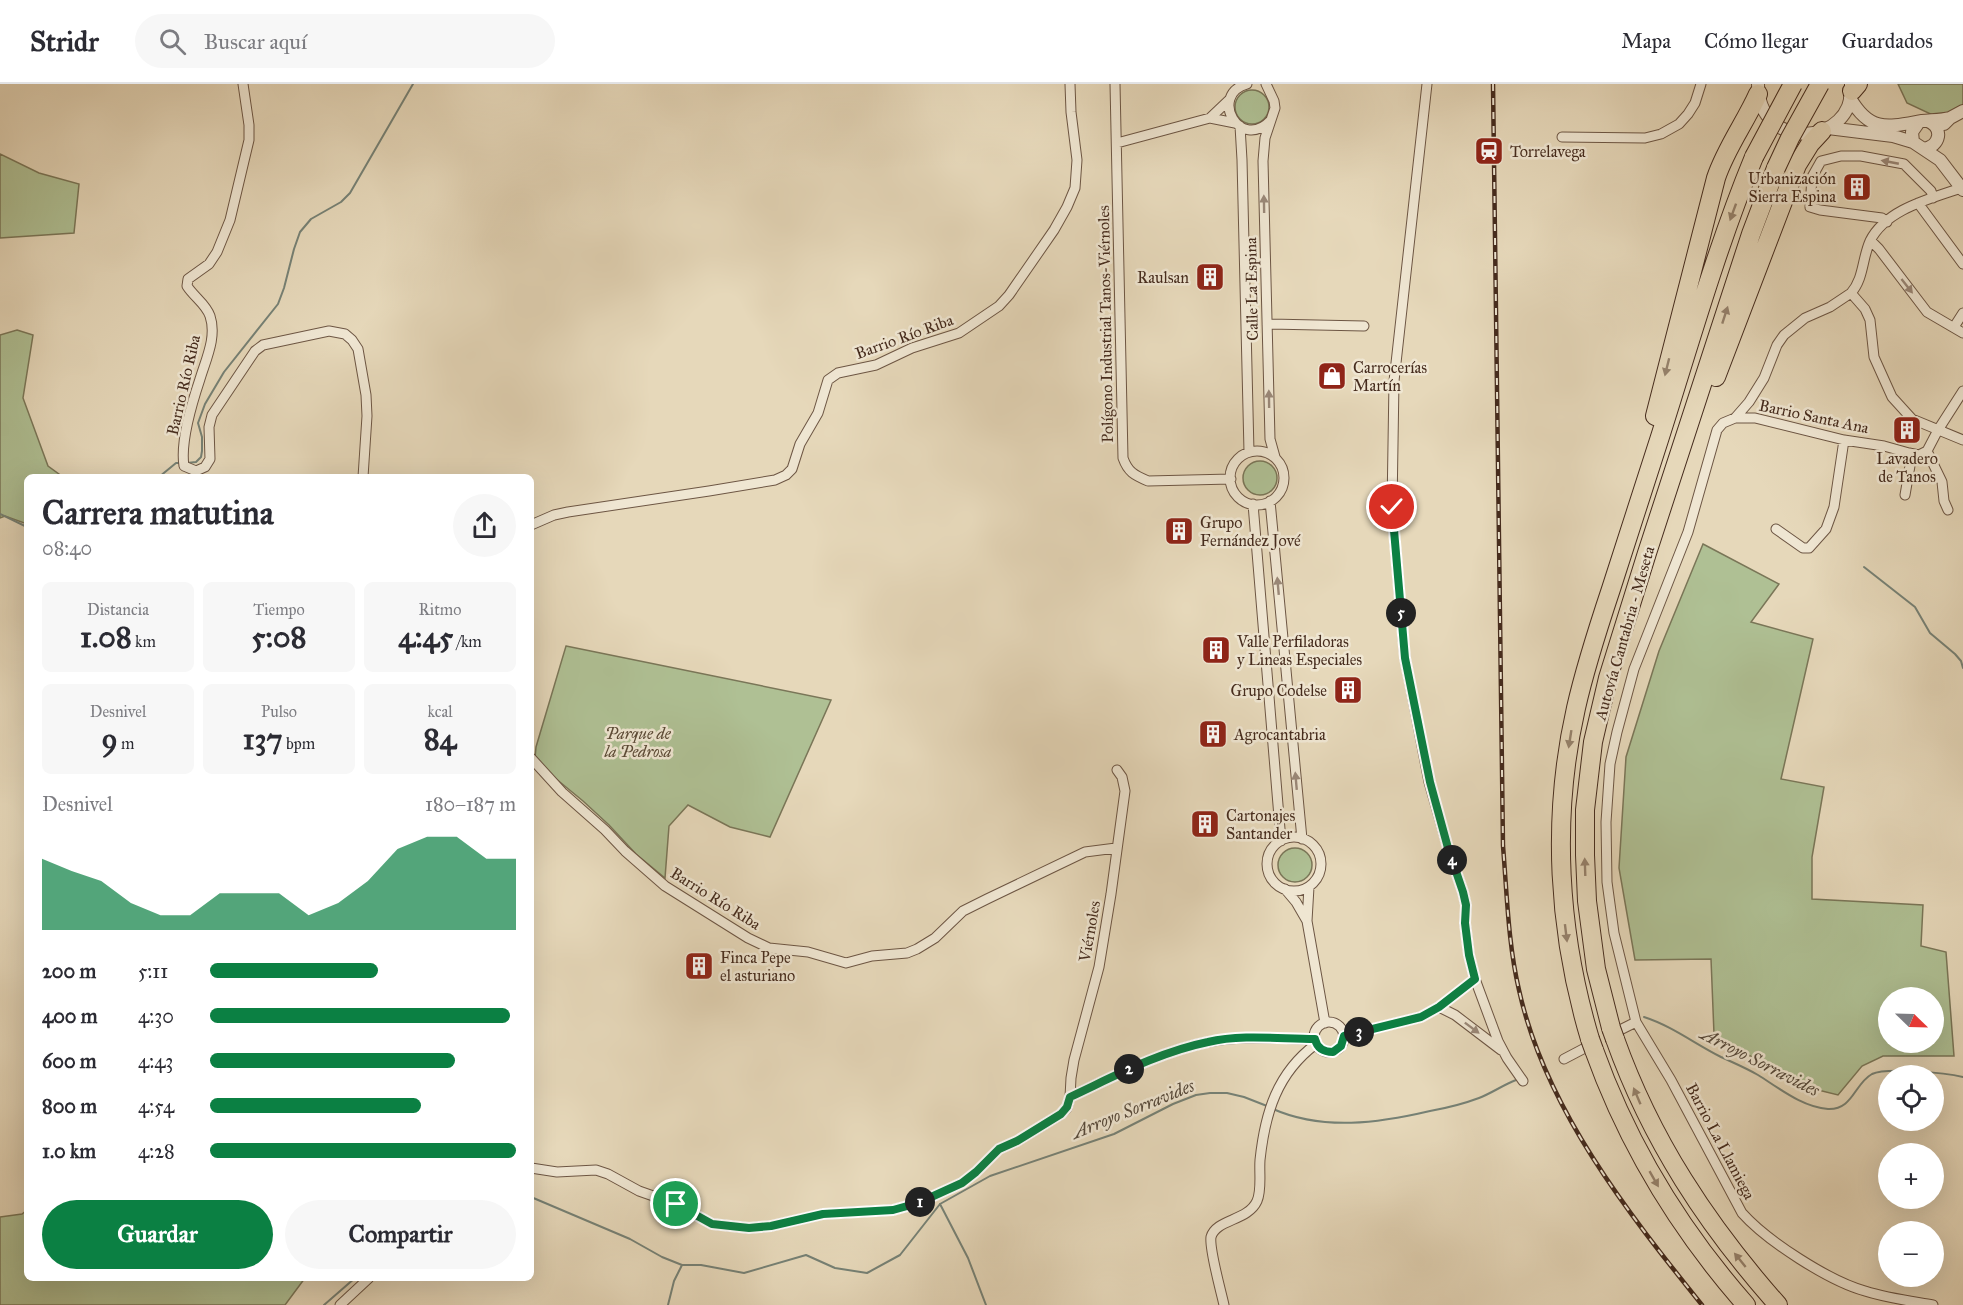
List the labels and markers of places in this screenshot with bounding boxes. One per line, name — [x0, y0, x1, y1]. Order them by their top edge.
station icon: Torrelavega — [1473, 135, 1505, 167]
place label: Torrelavega — [1510, 142, 1586, 162]
place label: Urbanización Sierra Espina — [1748, 169, 1836, 206]
building icon: Urbanización Sierra Espina — [1841, 171, 1873, 203]
building icon: Raulsan — [1194, 261, 1226, 293]
place label: Raulsan — [1137, 268, 1189, 287]
place label: Carrocerías Martín — [1353, 358, 1427, 395]
shop icon: Carrocerías Martín — [1316, 360, 1348, 392]
building icon: Lavadero de Tanos — [1891, 414, 1923, 446]
place label: Lavadero de Tanos — [1876, 449, 1938, 486]
pin — [1366, 481, 1417, 532]
place label: Grupo Fernández Jové — [1200, 513, 1301, 551]
building icon: Grupo Fernández Jové — [1163, 515, 1195, 547]
pin: 5 — [1386, 598, 1416, 628]
place label: Valle Perfiladoras y Lineas Especiales — [1236, 632, 1362, 669]
building icon: Valle Perfiladoras y Lineas Especiales — [1200, 634, 1232, 666]
building icon: Grupo Codelse — [1332, 674, 1364, 706]
place label: Grupo Codelse — [1230, 681, 1327, 700]
building icon: Agrocantabria — [1197, 718, 1229, 750]
place label: Agrocantabria — [1233, 725, 1326, 745]
place label: Cartonajes Santander — [1226, 806, 1295, 843]
building icon: Cartonajes Santander — [1189, 808, 1221, 840]
pin: 4 — [1437, 845, 1467, 875]
place label: Finca Pepe el asturiano — [720, 948, 795, 985]
building icon: Finca Pepe el asturiano — [683, 950, 715, 982]
pin: 3 — [1344, 1017, 1374, 1047]
pin: 2 — [1114, 1054, 1144, 1084]
pin — [650, 1178, 701, 1229]
pin: 1 — [905, 1187, 935, 1217]

